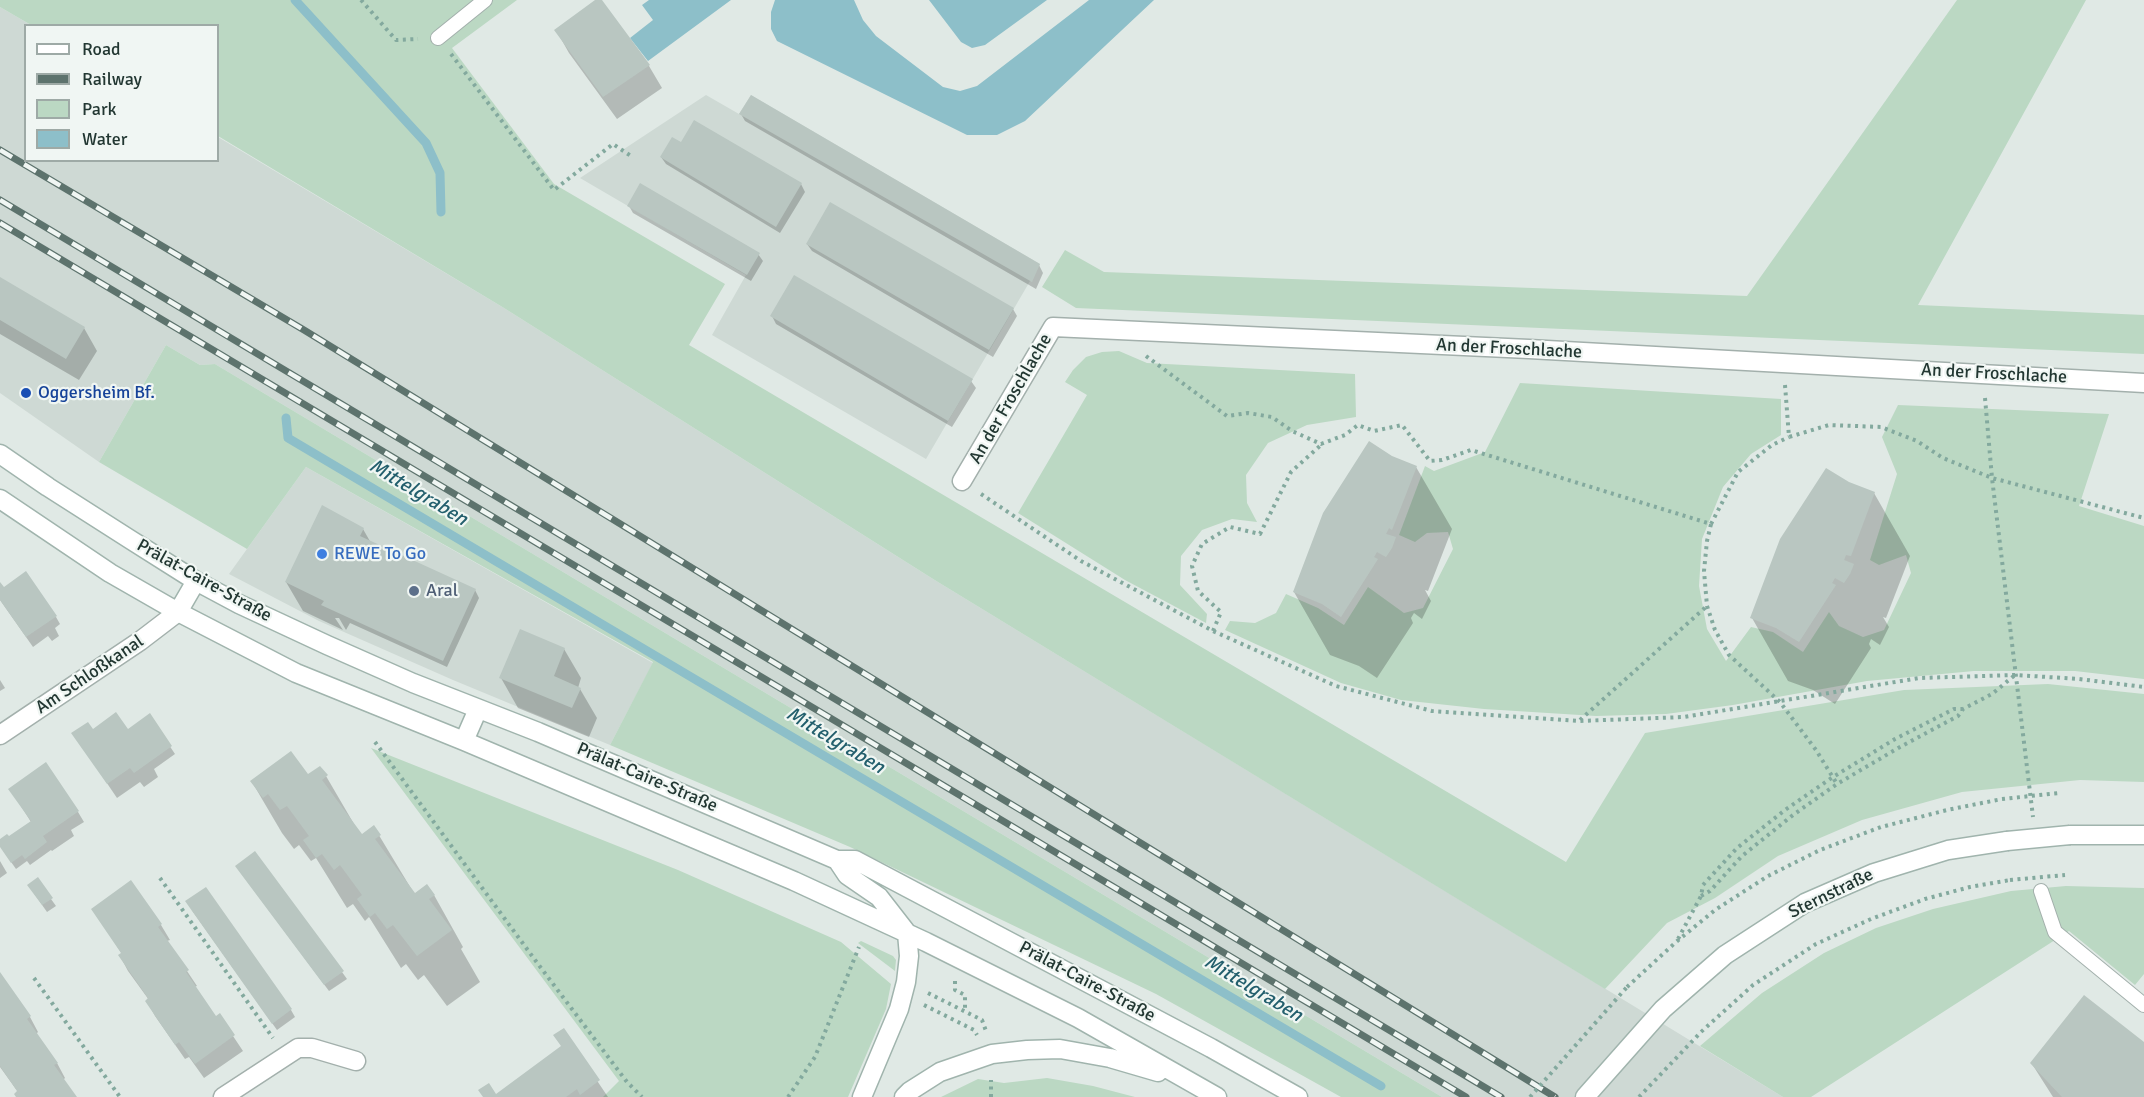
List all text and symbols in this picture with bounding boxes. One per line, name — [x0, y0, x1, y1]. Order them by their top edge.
legend — [24, 24, 219, 162]
text: Road — [82, 38, 121, 60]
text: Railway — [82, 68, 142, 90]
text: Park — [82, 98, 117, 120]
text: Water — [82, 128, 127, 150]
street label: An der Froschlache — [965, 330, 1057, 468]
street label: An der Froschlache — [1435, 334, 1583, 364]
street label: An der Froschlache — [1920, 359, 2068, 389]
place label: Oggersheim Bf. — [38, 382, 155, 404]
marker: Oggersheim Bf. — [19, 386, 33, 400]
water label: Mittelgraben — [364, 454, 472, 532]
street label: Prälat-Caire-Straße — [133, 535, 275, 627]
place label: REWE To Go — [334, 543, 426, 565]
marker: REWE To Go — [315, 547, 329, 561]
place label: Aral — [426, 580, 458, 602]
marker: Aral — [407, 584, 421, 598]
street label: Am Schloßkanal — [32, 631, 148, 719]
water label: Mittelgraben — [781, 702, 889, 780]
street label: Prälat-Caire-Straße — [573, 739, 721, 817]
street label: Sternstraße — [1785, 864, 1877, 924]
street label: Prälat-Caire-Straße — [1015, 937, 1159, 1027]
water label: Mittelgraben — [1199, 950, 1307, 1028]

